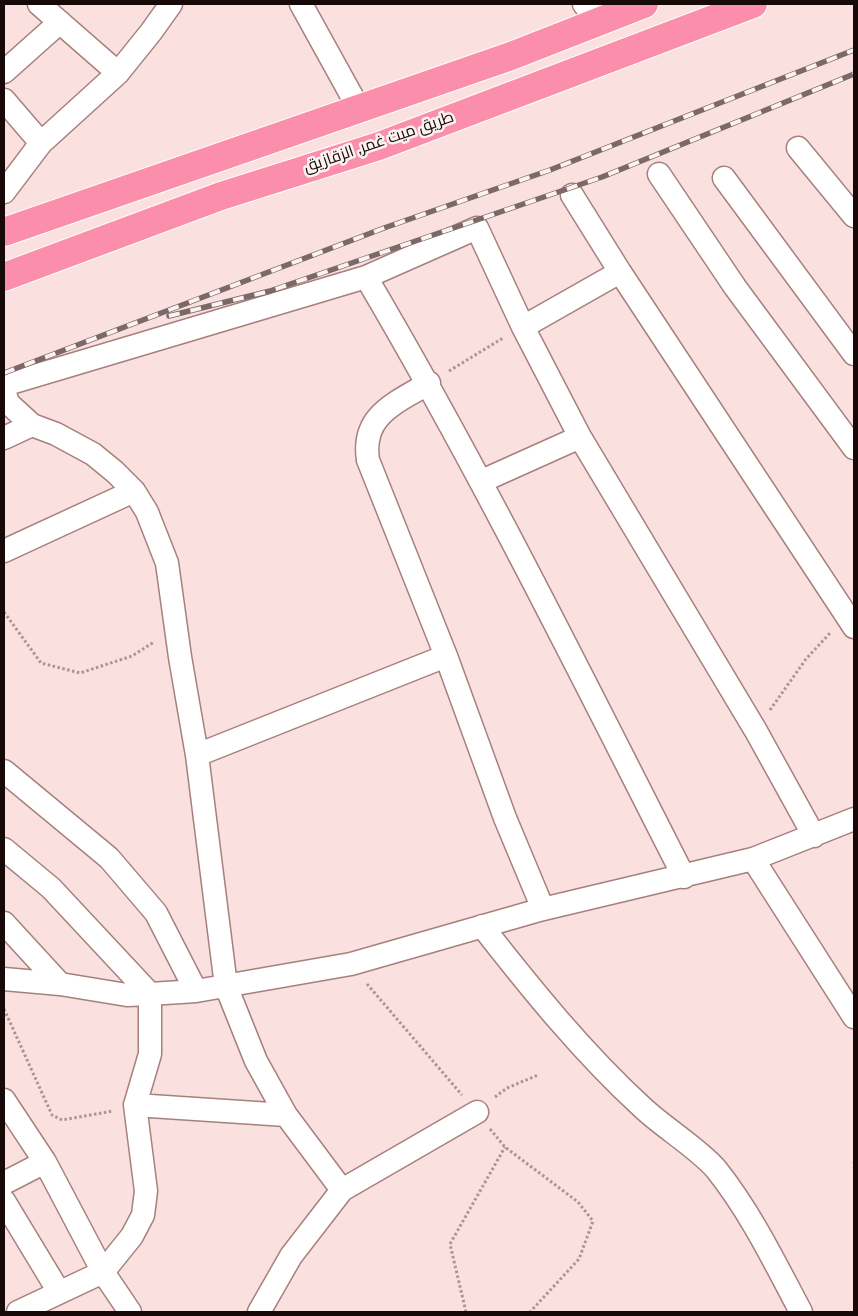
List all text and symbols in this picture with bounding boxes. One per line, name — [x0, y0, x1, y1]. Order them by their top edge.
street label: طريق ميت غمر, الزقازيق — [301, 108, 457, 178]

